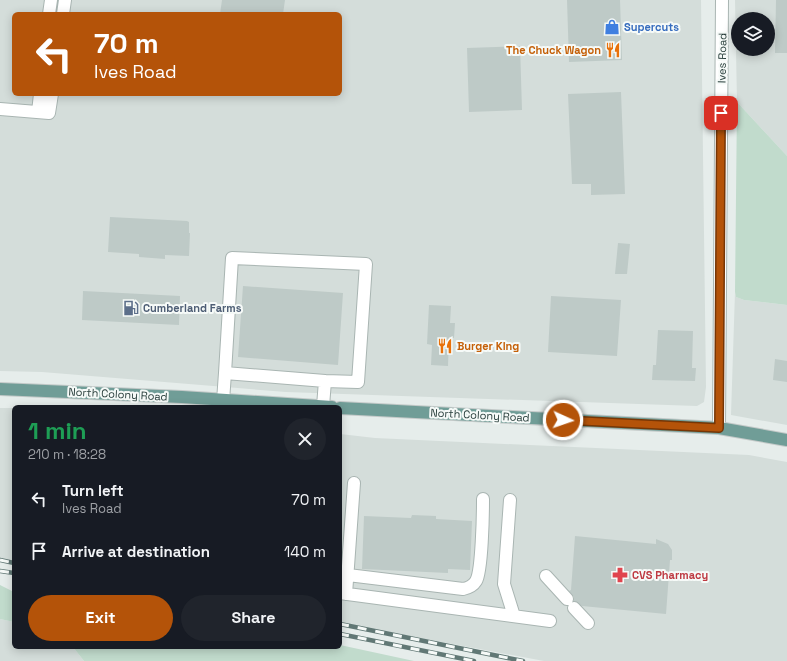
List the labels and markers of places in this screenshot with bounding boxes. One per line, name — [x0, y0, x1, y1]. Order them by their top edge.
shop icon: Supercuts — [603, 18, 621, 36]
place label: Supercuts — [624, 20, 679, 34]
restaurant icon: The Chuck Wagon — [604, 41, 622, 59]
place label: The Chuck Wagon — [506, 43, 601, 57]
pin — [704, 96, 738, 130]
fuel station icon: Cumberland Farms — [122, 299, 140, 317]
place label: Cumberland Farms — [143, 301, 242, 315]
restaurant icon: Burger King — [436, 337, 454, 355]
place label: Burger King — [457, 339, 519, 353]
pharmacy icon: CVS Pharmacy — [611, 566, 629, 584]
place label: CVS Pharmacy — [632, 568, 708, 582]

